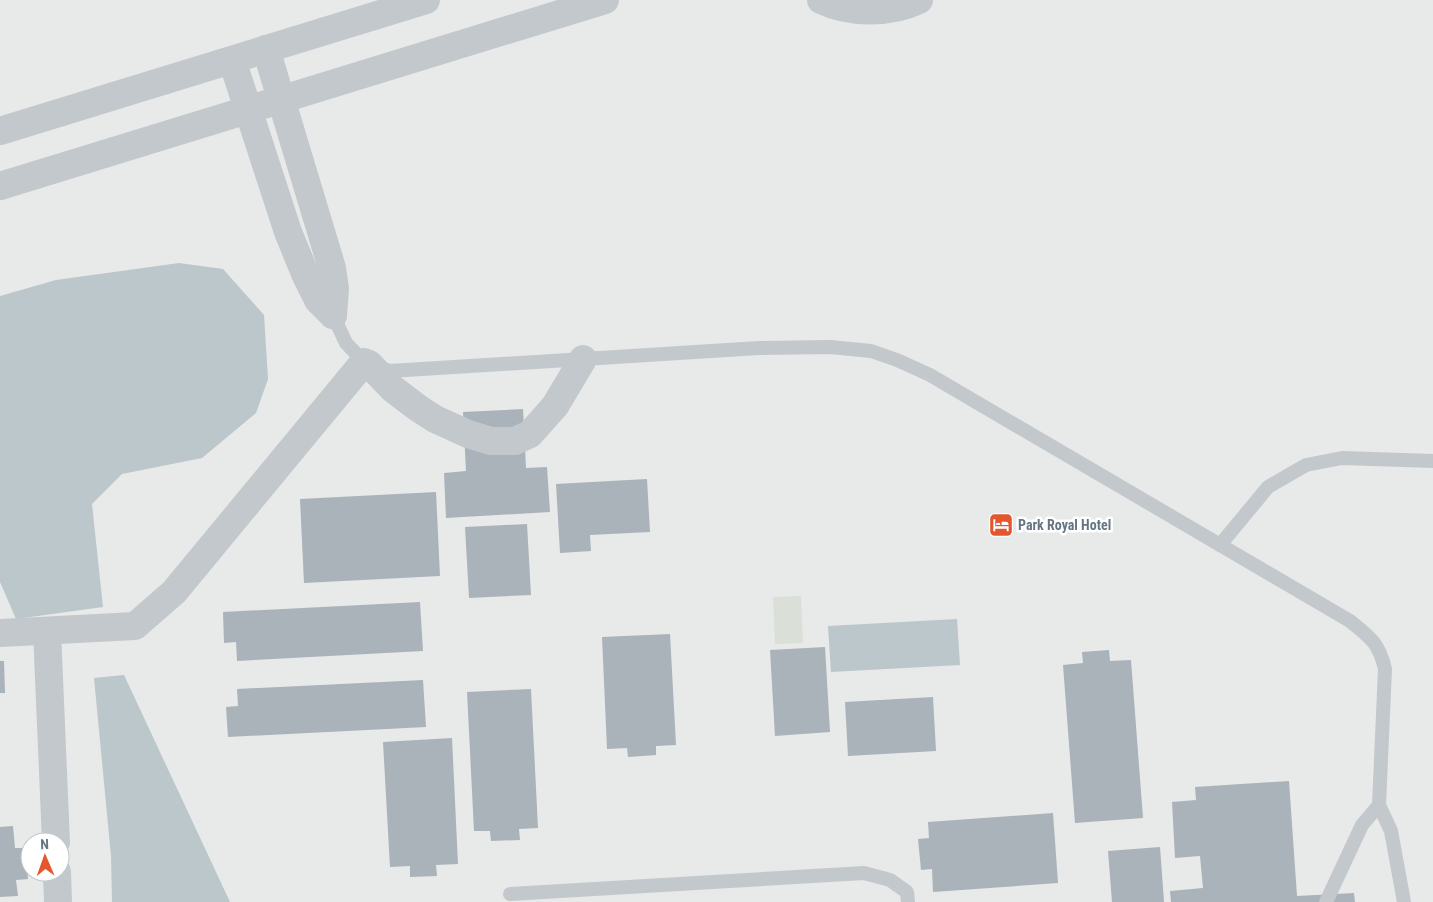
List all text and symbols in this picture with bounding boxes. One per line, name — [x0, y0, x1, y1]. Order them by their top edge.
hotel icon: Park Royal Hotel — [988, 512, 1014, 538]
place label: Park Royal Hotel — [1018, 517, 1111, 533]
north arrow — [20, 832, 70, 882]
text: N — [40, 836, 49, 852]

